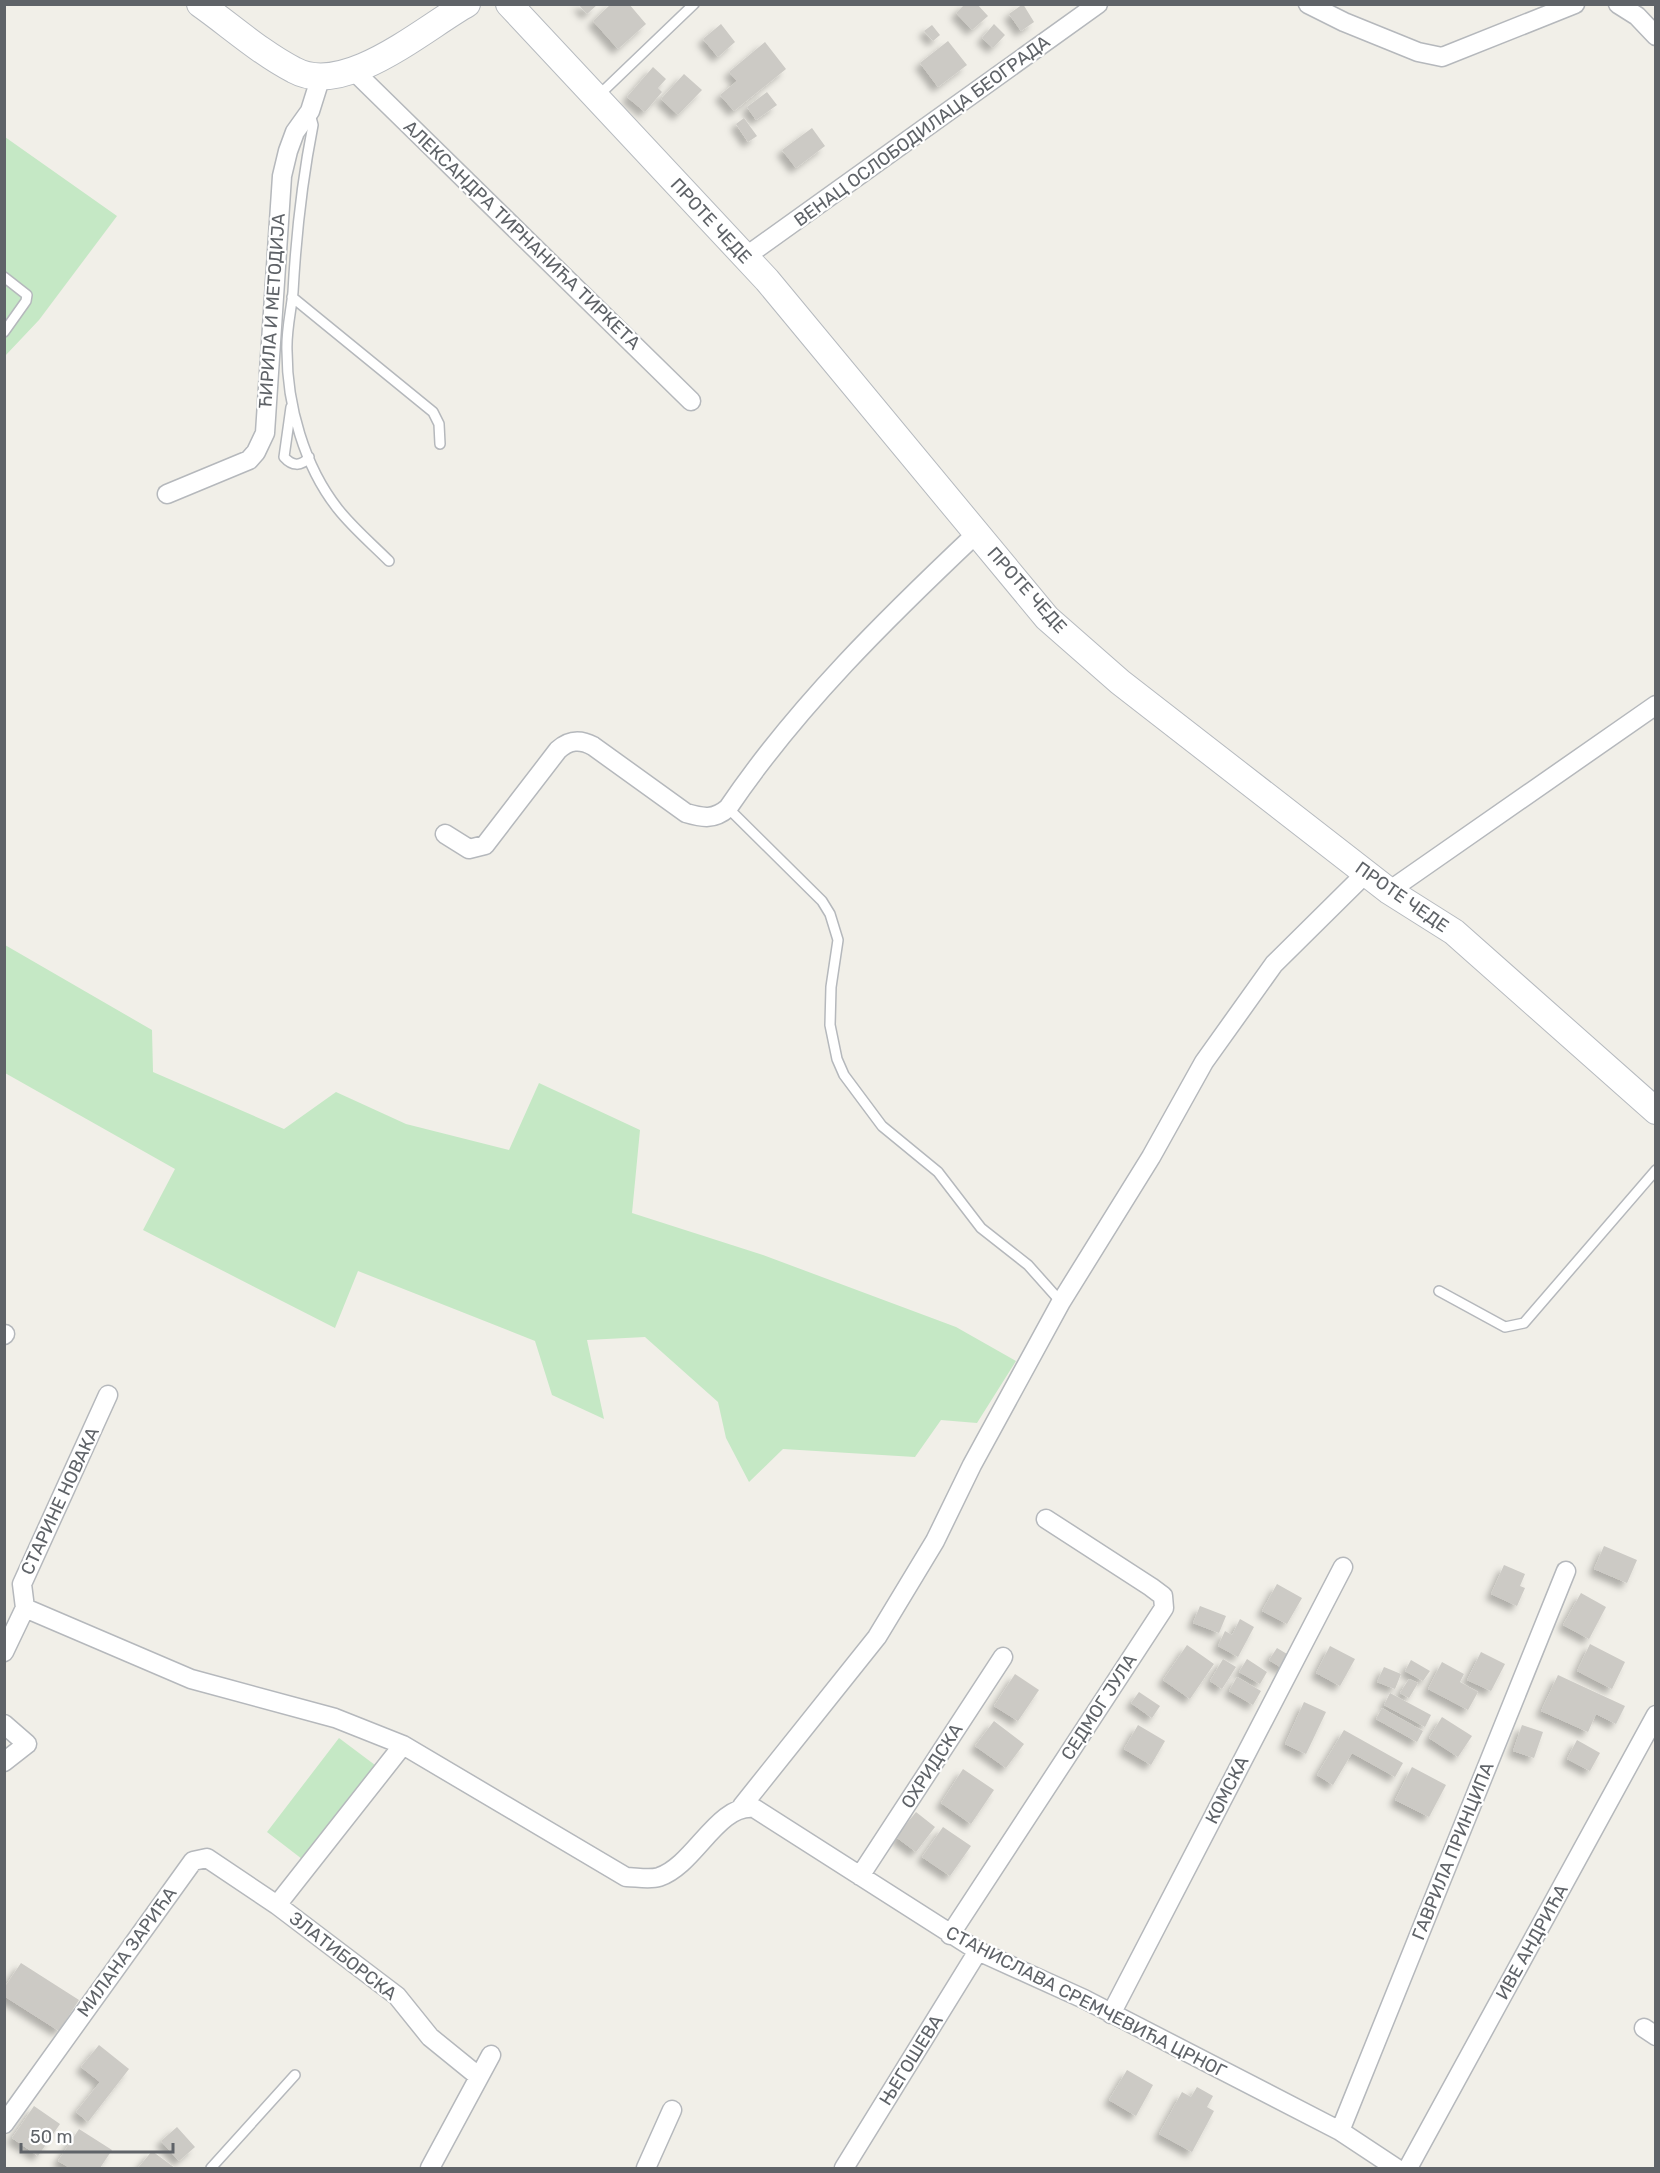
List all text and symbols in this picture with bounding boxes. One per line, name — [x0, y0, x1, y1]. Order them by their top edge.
street label: ВЕНАЦ ОСЛОБОДИЛАЦА БЕОГРАДА — [790, 31, 1054, 231]
street label: АЛЕКСАНДРА ТИРНАНИЋА ТИРКЕТА — [399, 116, 645, 354]
street label: ПРОТЕ ЧЕДЕ — [666, 174, 756, 268]
street label: ЋИРИЛА И МЕТОДИЈА — [254, 213, 290, 409]
street label: ПРОТЕ ЧЕДЕ — [982, 542, 1072, 638]
street label: ПРОТЕ ЧЕДЕ — [1351, 857, 1453, 937]
street label: СТАРИНЕ НОВАКА — [16, 1424, 104, 1578]
street label: СЕДМОГ ЈУЛА — [1057, 1650, 1141, 1764]
street label: ОХРИДСКА — [896, 1719, 968, 1813]
street label: КОМСКА — [1201, 1753, 1253, 1827]
street label: ГАВРИЛА ПРИНЦИПА — [1407, 1759, 1499, 1943]
street label: ИВЕ АНДРИЋА — [1491, 1880, 1573, 2004]
street label: МИЛАНА ЗАРИЋА — [73, 1883, 181, 2021]
street label: ЗЛАТИБОРСКА — [285, 1907, 401, 2005]
street label: СТАНИСЛАВА СРЕМЧЕВИЋА ЦРНОГ — [942, 1921, 1230, 2083]
street label: ЊЕГОШЕВА — [874, 2011, 948, 2109]
scale bar — [21, 2116, 172, 2154]
text: 50 m — [30, 2126, 73, 2148]

